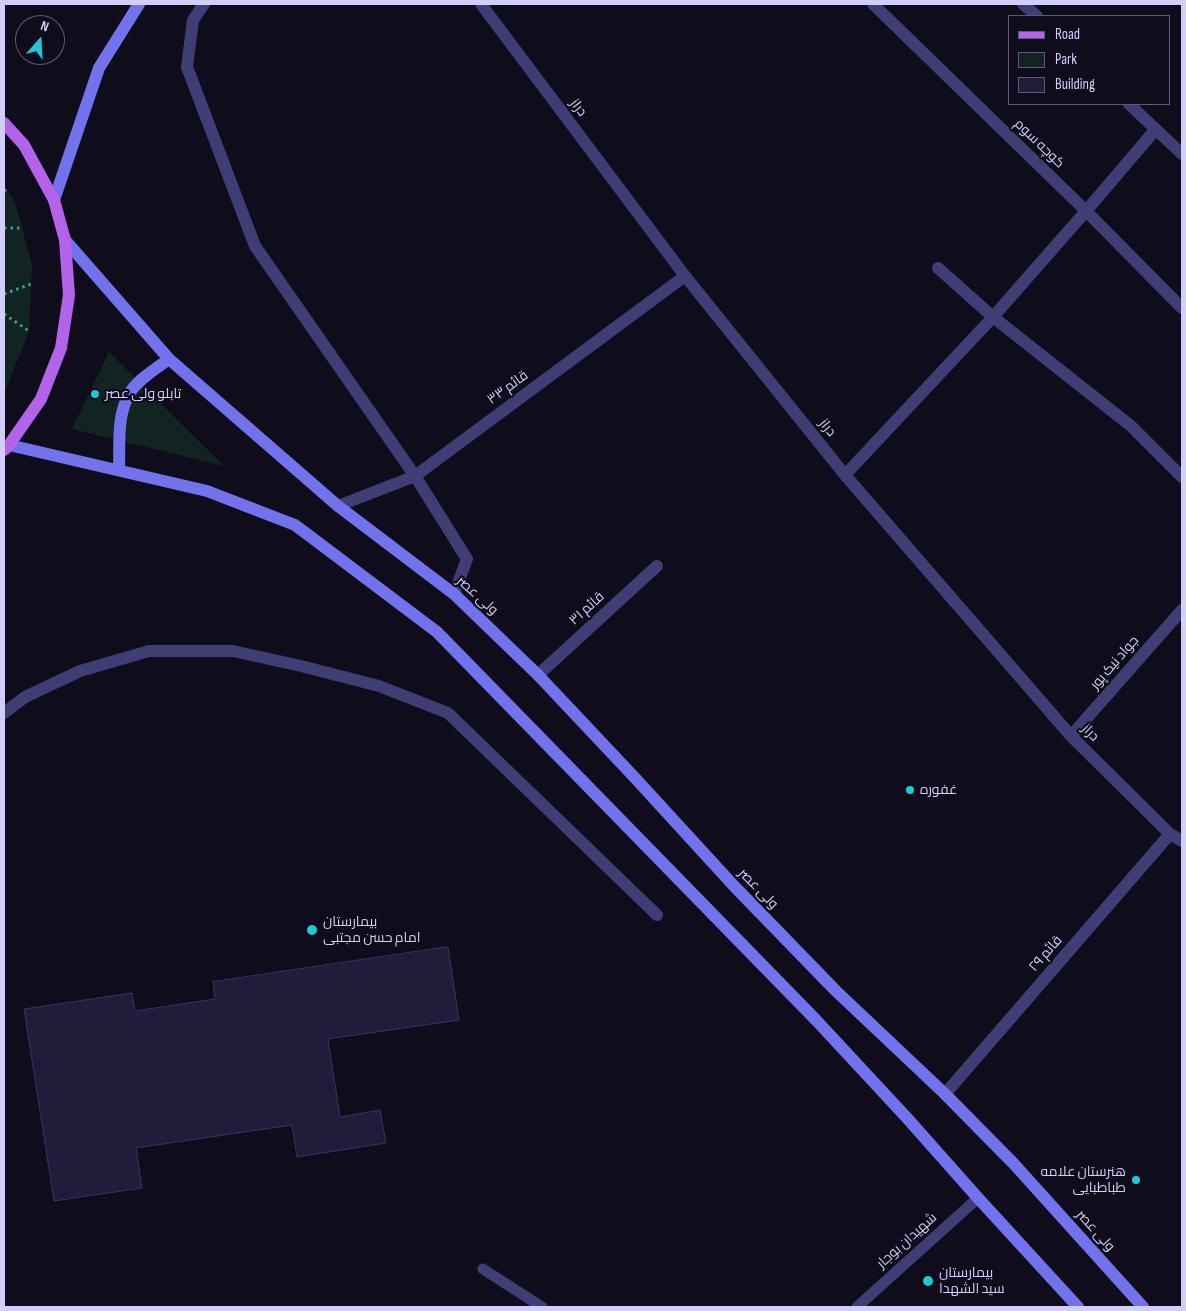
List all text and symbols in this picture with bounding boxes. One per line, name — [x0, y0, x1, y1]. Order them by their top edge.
north arrow — [15, 15, 65, 65]
legend — [1008, 15, 1171, 105]
text: N — [38, 17, 51, 36]
text: Road — [1055, 25, 1080, 44]
text: Park — [1055, 50, 1077, 69]
text: Building — [1055, 75, 1095, 94]
street label: دراز — [566, 96, 590, 120]
street label: کوچه سوم — [1010, 116, 1068, 172]
street label: قائم ۳۳ — [484, 367, 532, 409]
place label: تابلو ولی عصر — [105, 386, 181, 402]
marker: تابلو ولی عصر — [89, 388, 101, 400]
street label: دراز — [815, 416, 839, 440]
street label: ولی عصر — [453, 573, 501, 619]
street label: قائم ۳۱ — [566, 589, 608, 629]
street label: جواد نیک پور — [1087, 633, 1143, 693]
street label: دراز — [1078, 721, 1102, 745]
place label: غفوره — [920, 782, 957, 798]
marker: غفوره — [904, 784, 916, 796]
street label: ولی عصر — [735, 865, 781, 913]
place label: بیمارستان امام حسن مجتبی — [323, 914, 420, 946]
marker: بیمارستان امام حسن مجتبی — [305, 923, 319, 937]
street label: قائم ۲۹ — [1026, 932, 1066, 976]
place label: هنرستان علامه طباطبایی — [1040, 1164, 1126, 1196]
marker: هنرستان علامه طباطبایی — [1130, 1174, 1142, 1186]
street label: ولی عصر — [1072, 1207, 1118, 1255]
street label: شهیدان بوجار — [873, 1210, 941, 1272]
place label: بیمارستان سید الشهدا — [939, 1265, 1005, 1298]
marker: بیمارستان سید الشهدا — [921, 1274, 935, 1288]

